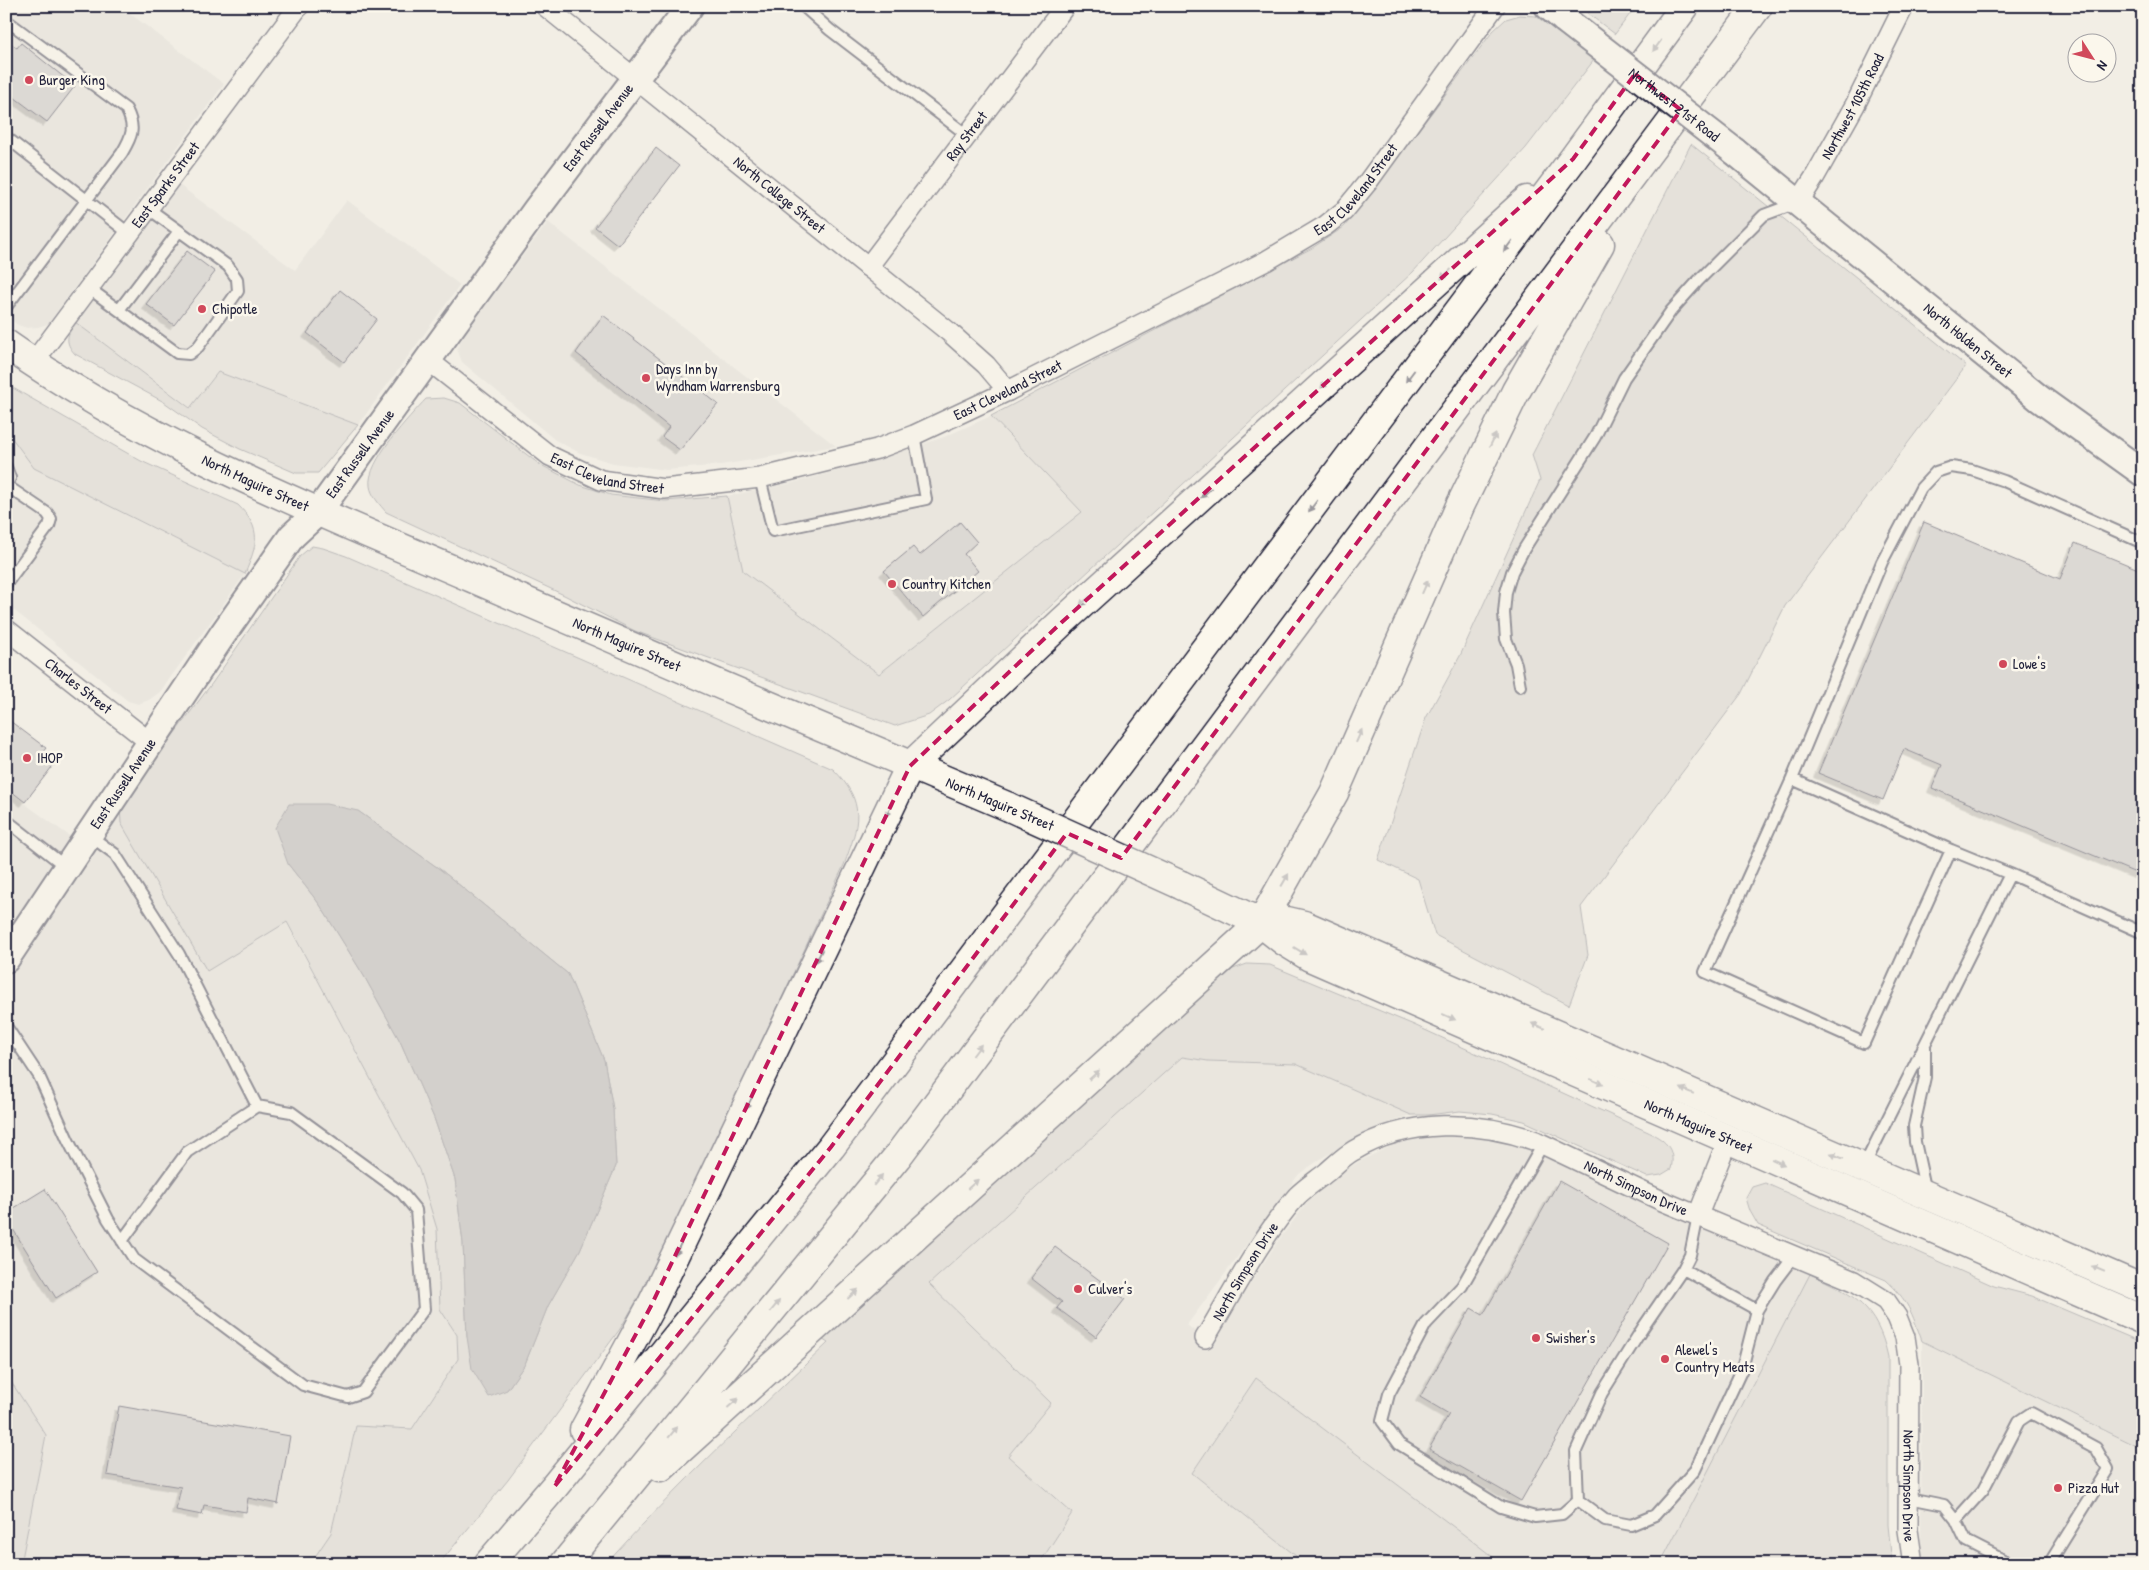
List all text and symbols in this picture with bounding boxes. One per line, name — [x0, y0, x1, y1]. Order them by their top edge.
north arrow — [2066, 32, 2116, 82]
one-way arrow — [1651, 39, 1662, 52]
street label: Northwest 105th Road — [1816, 50, 1889, 163]
text: N — [2093, 57, 2113, 75]
street label: Northwest 21st Road — [1624, 62, 1724, 146]
place label: Burger King — [39, 69, 105, 90]
marker: Burger King — [23, 74, 35, 86]
street label: East Russell Avenue — [558, 79, 638, 175]
street label: Ray Street — [941, 106, 993, 165]
street label: East Sparks Street — [126, 137, 205, 232]
street label: East Cleveland Street — [1310, 138, 1403, 240]
street label: North College Street — [729, 151, 831, 239]
one-way arrow — [1502, 239, 1513, 252]
one-way arrow — [1439, 268, 1452, 279]
place label: Chipotle — [212, 298, 257, 319]
street label: North Holden Street — [1919, 298, 2018, 383]
marker: Chipotle — [196, 303, 208, 315]
street label: East Cleveland Street — [950, 354, 1066, 425]
place label: Days Inn by Wyndham Warrensburg — [656, 358, 780, 396]
one-way arrow — [1405, 369, 1415, 383]
marker: Days Inn by Wyndham Warrensburg — [640, 372, 652, 384]
one-way arrow — [1320, 377, 1332, 389]
street label: East Russell Avenue — [320, 404, 399, 502]
one-way arrow — [1488, 432, 1497, 447]
street label: East Cleveland Street — [547, 447, 666, 499]
street label: North Maguire Street — [198, 449, 313, 517]
one-way arrow — [1200, 487, 1212, 499]
one-way arrow — [1307, 499, 1318, 512]
place label: Country Kitchen — [902, 573, 991, 594]
marker: Country Kitchen — [886, 578, 898, 590]
one-way arrow — [1421, 580, 1429, 594]
one-way arrow — [1078, 596, 1091, 607]
street label: North Maguire Street — [570, 612, 685, 677]
street label: Charles Street — [41, 652, 117, 719]
place label: Lowe's — [2013, 653, 2046, 674]
marker: Lowe's — [1997, 658, 2009, 670]
one-way arrow — [1356, 729, 1364, 743]
street label: East Russell Avenue — [85, 734, 161, 833]
place label: IHOP — [37, 747, 63, 768]
marker: IHOP — [21, 752, 33, 764]
street label: North Maguire Street — [943, 771, 1058, 836]
one-way arrow — [885, 803, 893, 817]
one-way arrow — [1280, 874, 1289, 887]
one-way arrow — [1294, 946, 1307, 955]
one-way arrow — [815, 949, 823, 964]
one-way arrow — [1442, 1014, 1456, 1022]
one-way arrow — [1531, 1022, 1545, 1030]
one-way arrow — [971, 1044, 982, 1057]
one-way arrow — [1087, 1069, 1099, 1081]
one-way arrow — [1590, 1079, 1604, 1087]
one-way arrow — [1680, 1087, 1695, 1095]
street label: North Maguire Street — [1641, 1093, 1757, 1159]
one-way arrow — [745, 1096, 753, 1110]
one-way arrow — [1830, 1151, 1844, 1159]
street label: North Simpson Drive — [1581, 1154, 1691, 1220]
one-way arrow — [1771, 1158, 1785, 1166]
one-way arrow — [873, 1174, 884, 1187]
one-way arrow — [967, 1179, 980, 1190]
street label: North Simpson Drive — [1207, 1217, 1283, 1324]
one-way arrow — [674, 1242, 683, 1257]
one-way arrow — [2091, 1265, 2105, 1273]
place label: Culver's — [1088, 1278, 1132, 1299]
marker: Culver's — [1072, 1283, 1084, 1295]
one-way arrow — [847, 1288, 859, 1300]
one-way arrow — [770, 1299, 781, 1312]
place label: Swisher's — [1546, 1327, 1595, 1348]
marker: Swisher's — [1530, 1332, 1542, 1344]
place label: Alewel's Country Meats — [1675, 1339, 1755, 1377]
marker: Alewel's Country Meats — [1659, 1353, 1671, 1365]
one-way arrow — [726, 1397, 738, 1409]
one-way arrow — [667, 1425, 678, 1438]
street label: North Simpson Drive — [1898, 1430, 1921, 1543]
place label: Pizza Hut — [2068, 1477, 2120, 1498]
marker: Pizza Hut — [2052, 1482, 2064, 1494]

